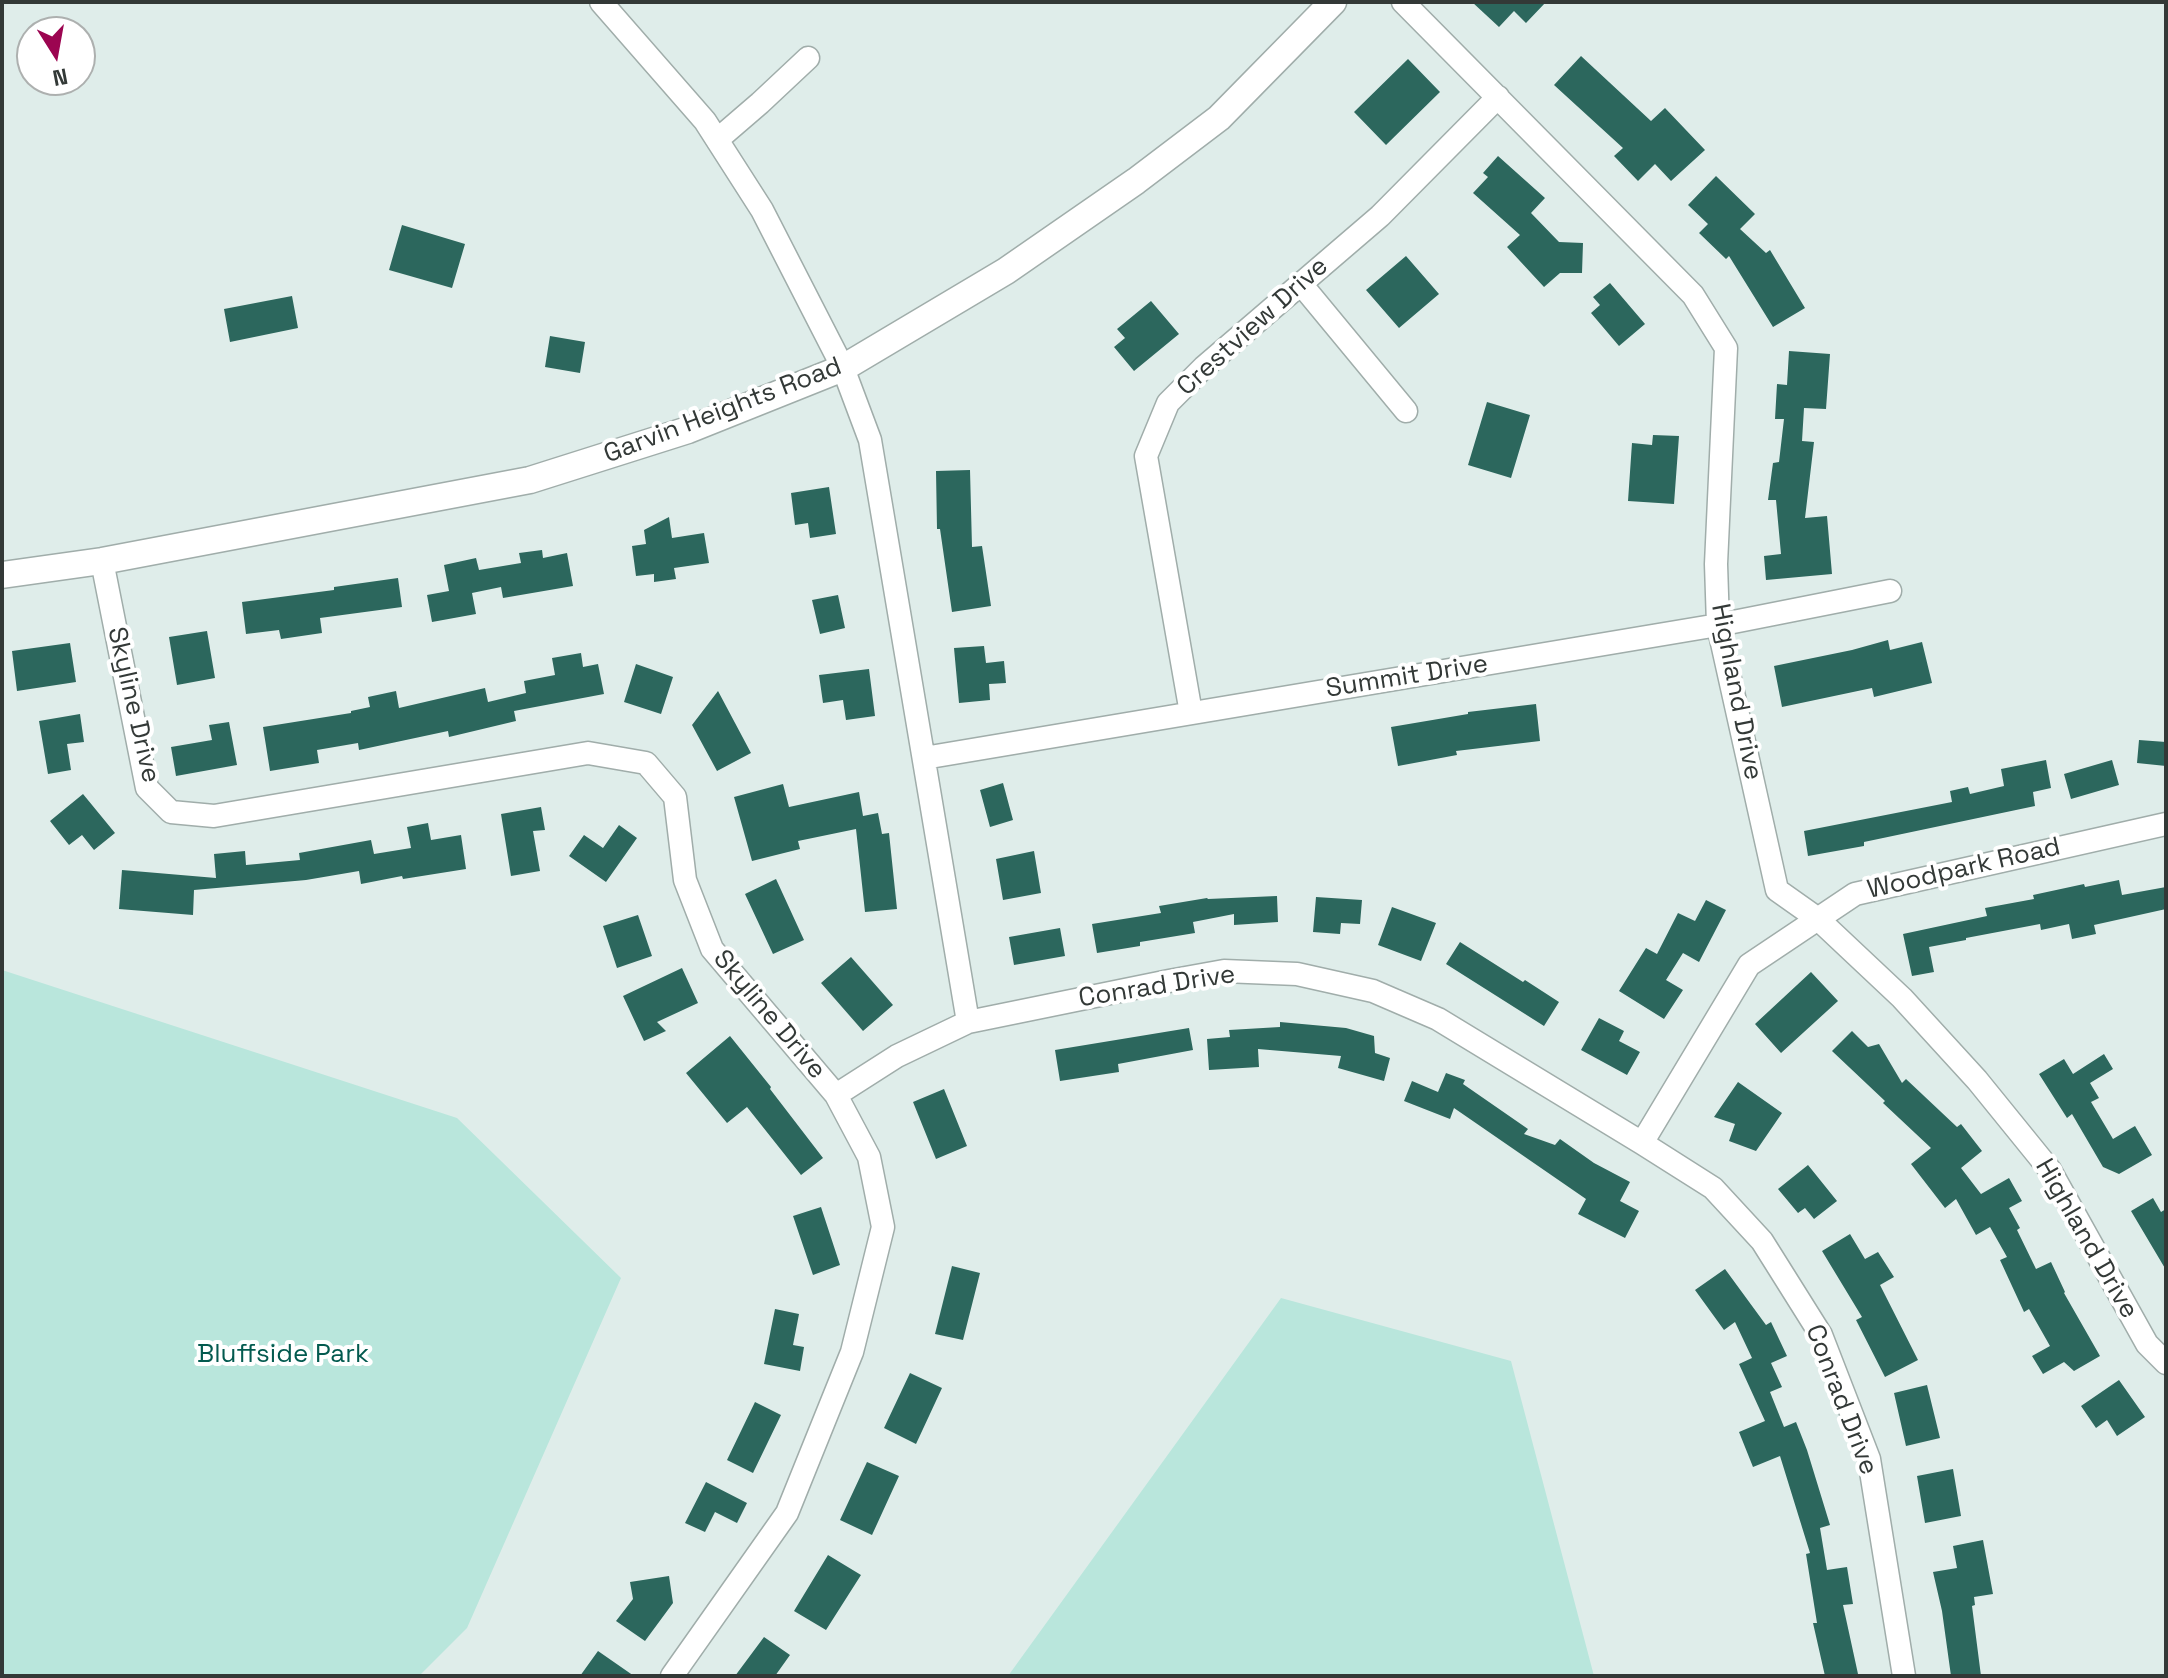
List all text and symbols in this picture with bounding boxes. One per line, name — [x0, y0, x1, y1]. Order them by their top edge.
north arrow — [16, 16, 96, 96]
text: N — [50, 62, 70, 93]
street label: Crestview Drive — [1171, 251, 1335, 403]
street label: Garvin Heights Road — [600, 351, 846, 471]
street label: Highland Drive — [1704, 601, 1768, 783]
street label: Skyline Drive — [100, 624, 166, 786]
street label: Summit Drive — [1324, 649, 1490, 705]
street label: Woodpark Road — [1864, 832, 2064, 906]
street label: Skyline Drive — [706, 944, 832, 1086]
street label: Conrad Drive — [1076, 959, 1238, 1015]
street label: Highland Drive — [2028, 1154, 2144, 1324]
street label: Conrad Drive — [1798, 1320, 1884, 1480]
park label: Bluffside Park — [197, 1339, 369, 1371]

